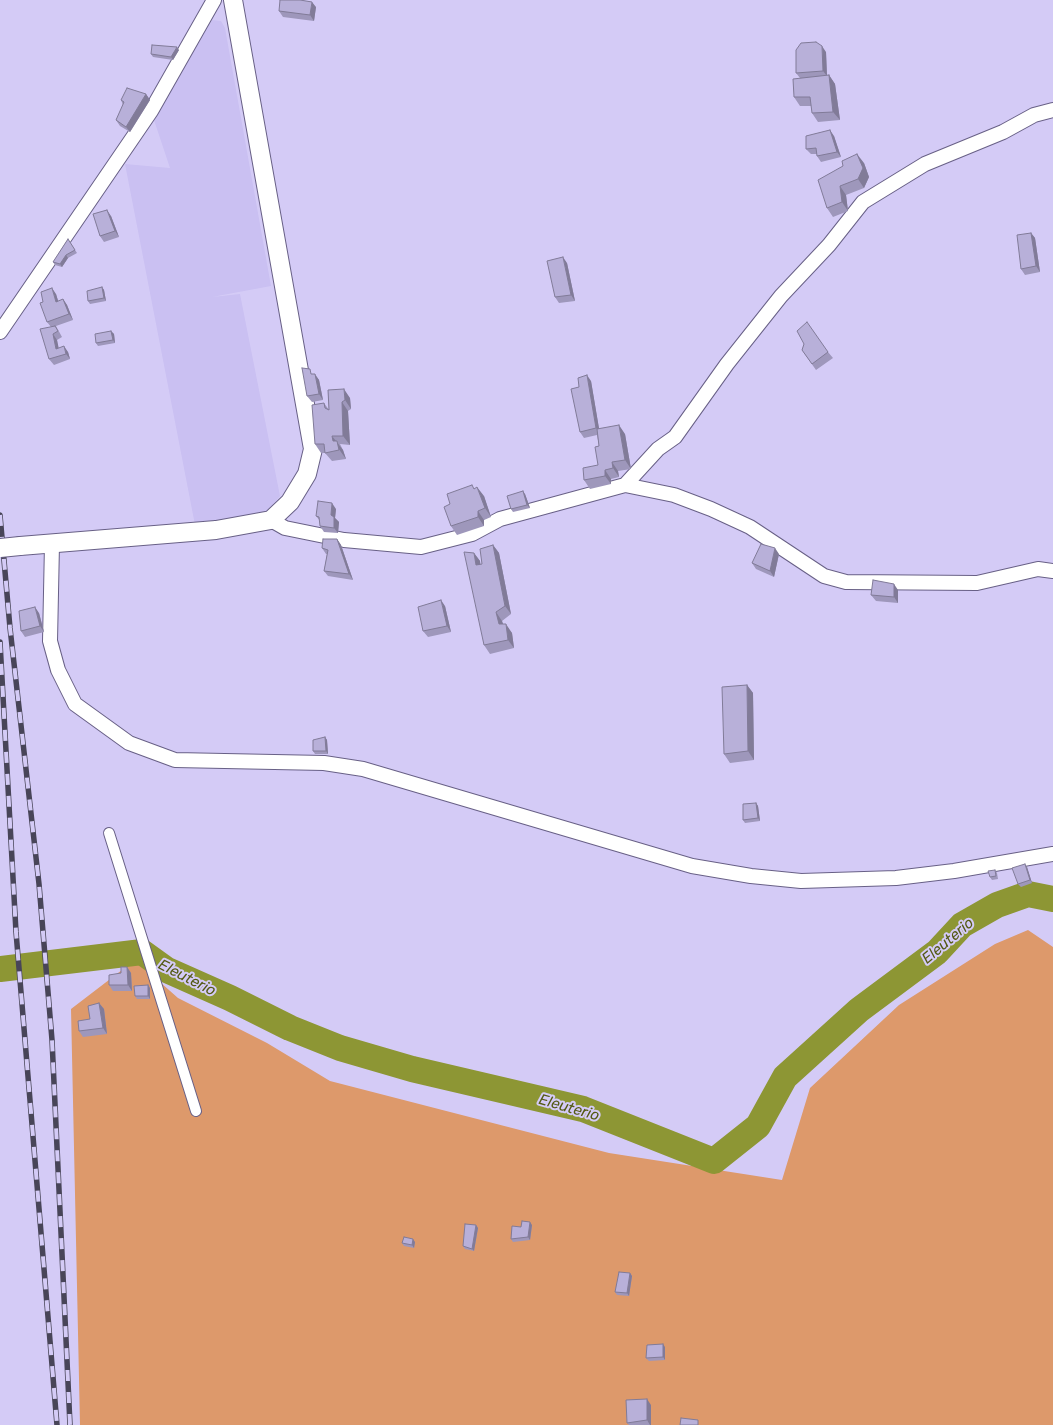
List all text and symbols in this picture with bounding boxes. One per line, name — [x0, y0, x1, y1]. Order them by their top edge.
water label: Eleuterio — [918, 914, 978, 968]
water label: Eleuterio — [155, 956, 219, 1000]
water label: Eleuterio — [537, 1091, 601, 1125]

